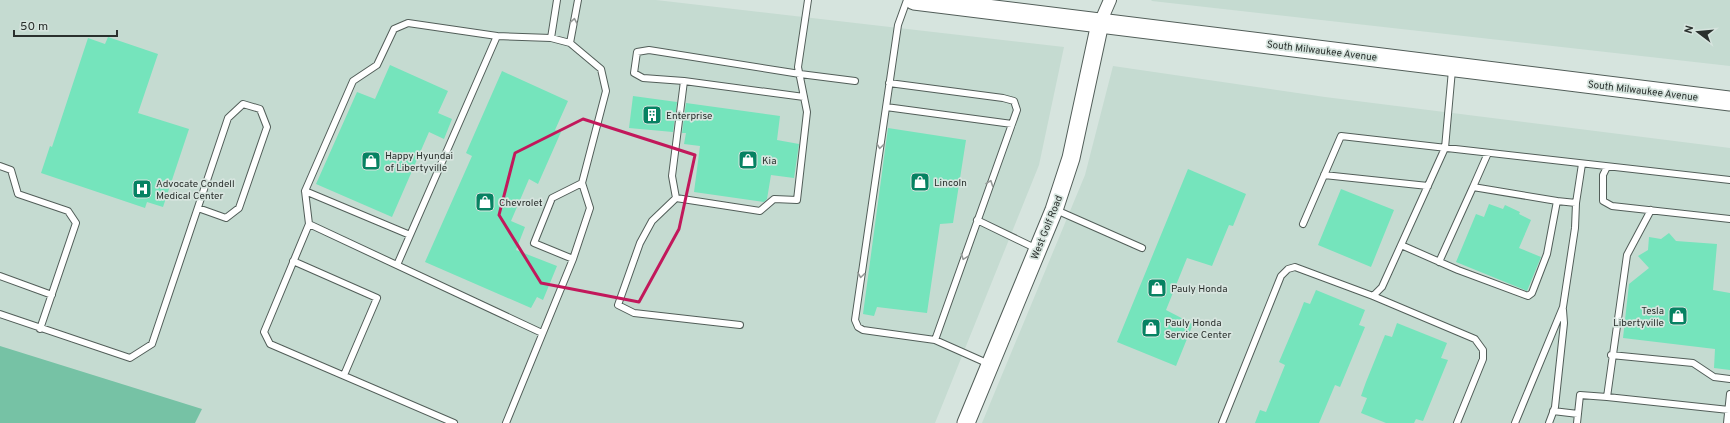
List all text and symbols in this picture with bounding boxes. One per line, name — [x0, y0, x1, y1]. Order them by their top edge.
scale bar — [14, 12, 117, 38]
north arrow — [1678, 12, 1718, 52]
one-way arrow — [569, 18, 577, 24]
text: 50 m — [20, 19, 48, 35]
text: N — [1682, 24, 1697, 35]
street label: South Milwaukee Avenue — [1266, 38, 1378, 65]
street label: South Milwaukee Avenue — [1587, 78, 1699, 105]
building icon: Enterprise — [641, 104, 663, 126]
place label: Enterprise — [666, 110, 712, 123]
one-way arrow — [876, 143, 885, 149]
shop icon: Kia — [737, 149, 759, 171]
shop icon: Happy Hyundai of Libertyville — [360, 150, 382, 172]
place label: Happy Hyundai of Libertyville — [385, 150, 453, 175]
place label: Kia — [762, 155, 776, 168]
shop icon: Lincoln — [909, 171, 931, 193]
place label: Lincoln — [934, 177, 967, 190]
hospital icon: Advocate Condell Medical Center — [131, 178, 153, 200]
place label: Advocate Condell Medical Center — [156, 178, 235, 203]
one-way arrow — [986, 180, 994, 187]
shop icon: Chevrolet — [474, 191, 496, 213]
street label: West Golf Road — [1029, 194, 1066, 262]
place label: Chevrolet — [499, 197, 543, 210]
one-way arrow — [961, 253, 969, 260]
one-way arrow — [857, 272, 866, 278]
shop icon: Pauly Honda — [1146, 277, 1168, 299]
place label: Pauly Honda — [1171, 283, 1227, 296]
place label: Tesla Libertyville — [1613, 305, 1664, 330]
shop icon: Tesla Libertyville — [1667, 305, 1689, 327]
shop icon: Pauly Honda Service Center — [1140, 317, 1162, 339]
place label: Pauly Honda Service Center — [1165, 317, 1231, 342]

